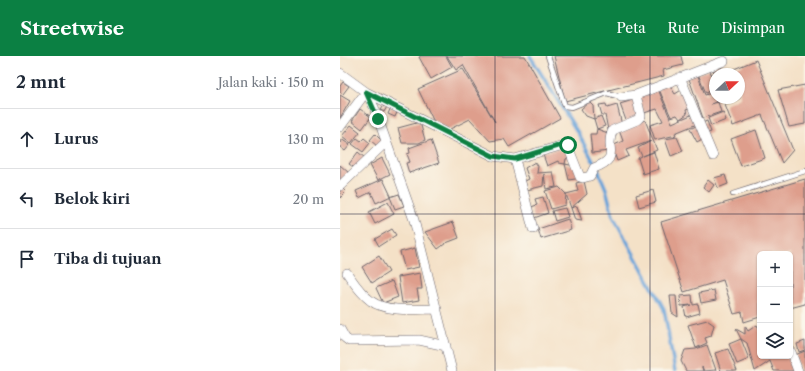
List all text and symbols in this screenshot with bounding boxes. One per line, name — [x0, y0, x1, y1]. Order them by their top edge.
text: Streetwise — [20, 17, 124, 40]
text: Peta — [616, 19, 646, 37]
text: Rute — [668, 19, 699, 37]
text: Disimpan — [721, 19, 785, 37]
north arrow — [709, 68, 745, 104]
text: 2 mnt — [16, 72, 66, 92]
text: Jalan kaki · 150 m — [218, 74, 324, 90]
route end — [369, 110, 387, 128]
icon: ahead — [16, 128, 38, 150]
text: Lurus — [54, 129, 99, 148]
text: 130 m — [288, 131, 324, 147]
route start — [559, 136, 577, 154]
icon: left — [16, 188, 38, 210]
text: Belok kiri — [54, 189, 130, 208]
text: 20 m — [293, 191, 324, 207]
icon: arrive — [16, 248, 38, 270]
text: Tiba di tujuan — [54, 249, 162, 268]
map controls — [757, 251, 793, 359]
button: + — [757, 251, 793, 287]
button: − — [757, 287, 793, 323]
button: layers — [757, 323, 793, 359]

